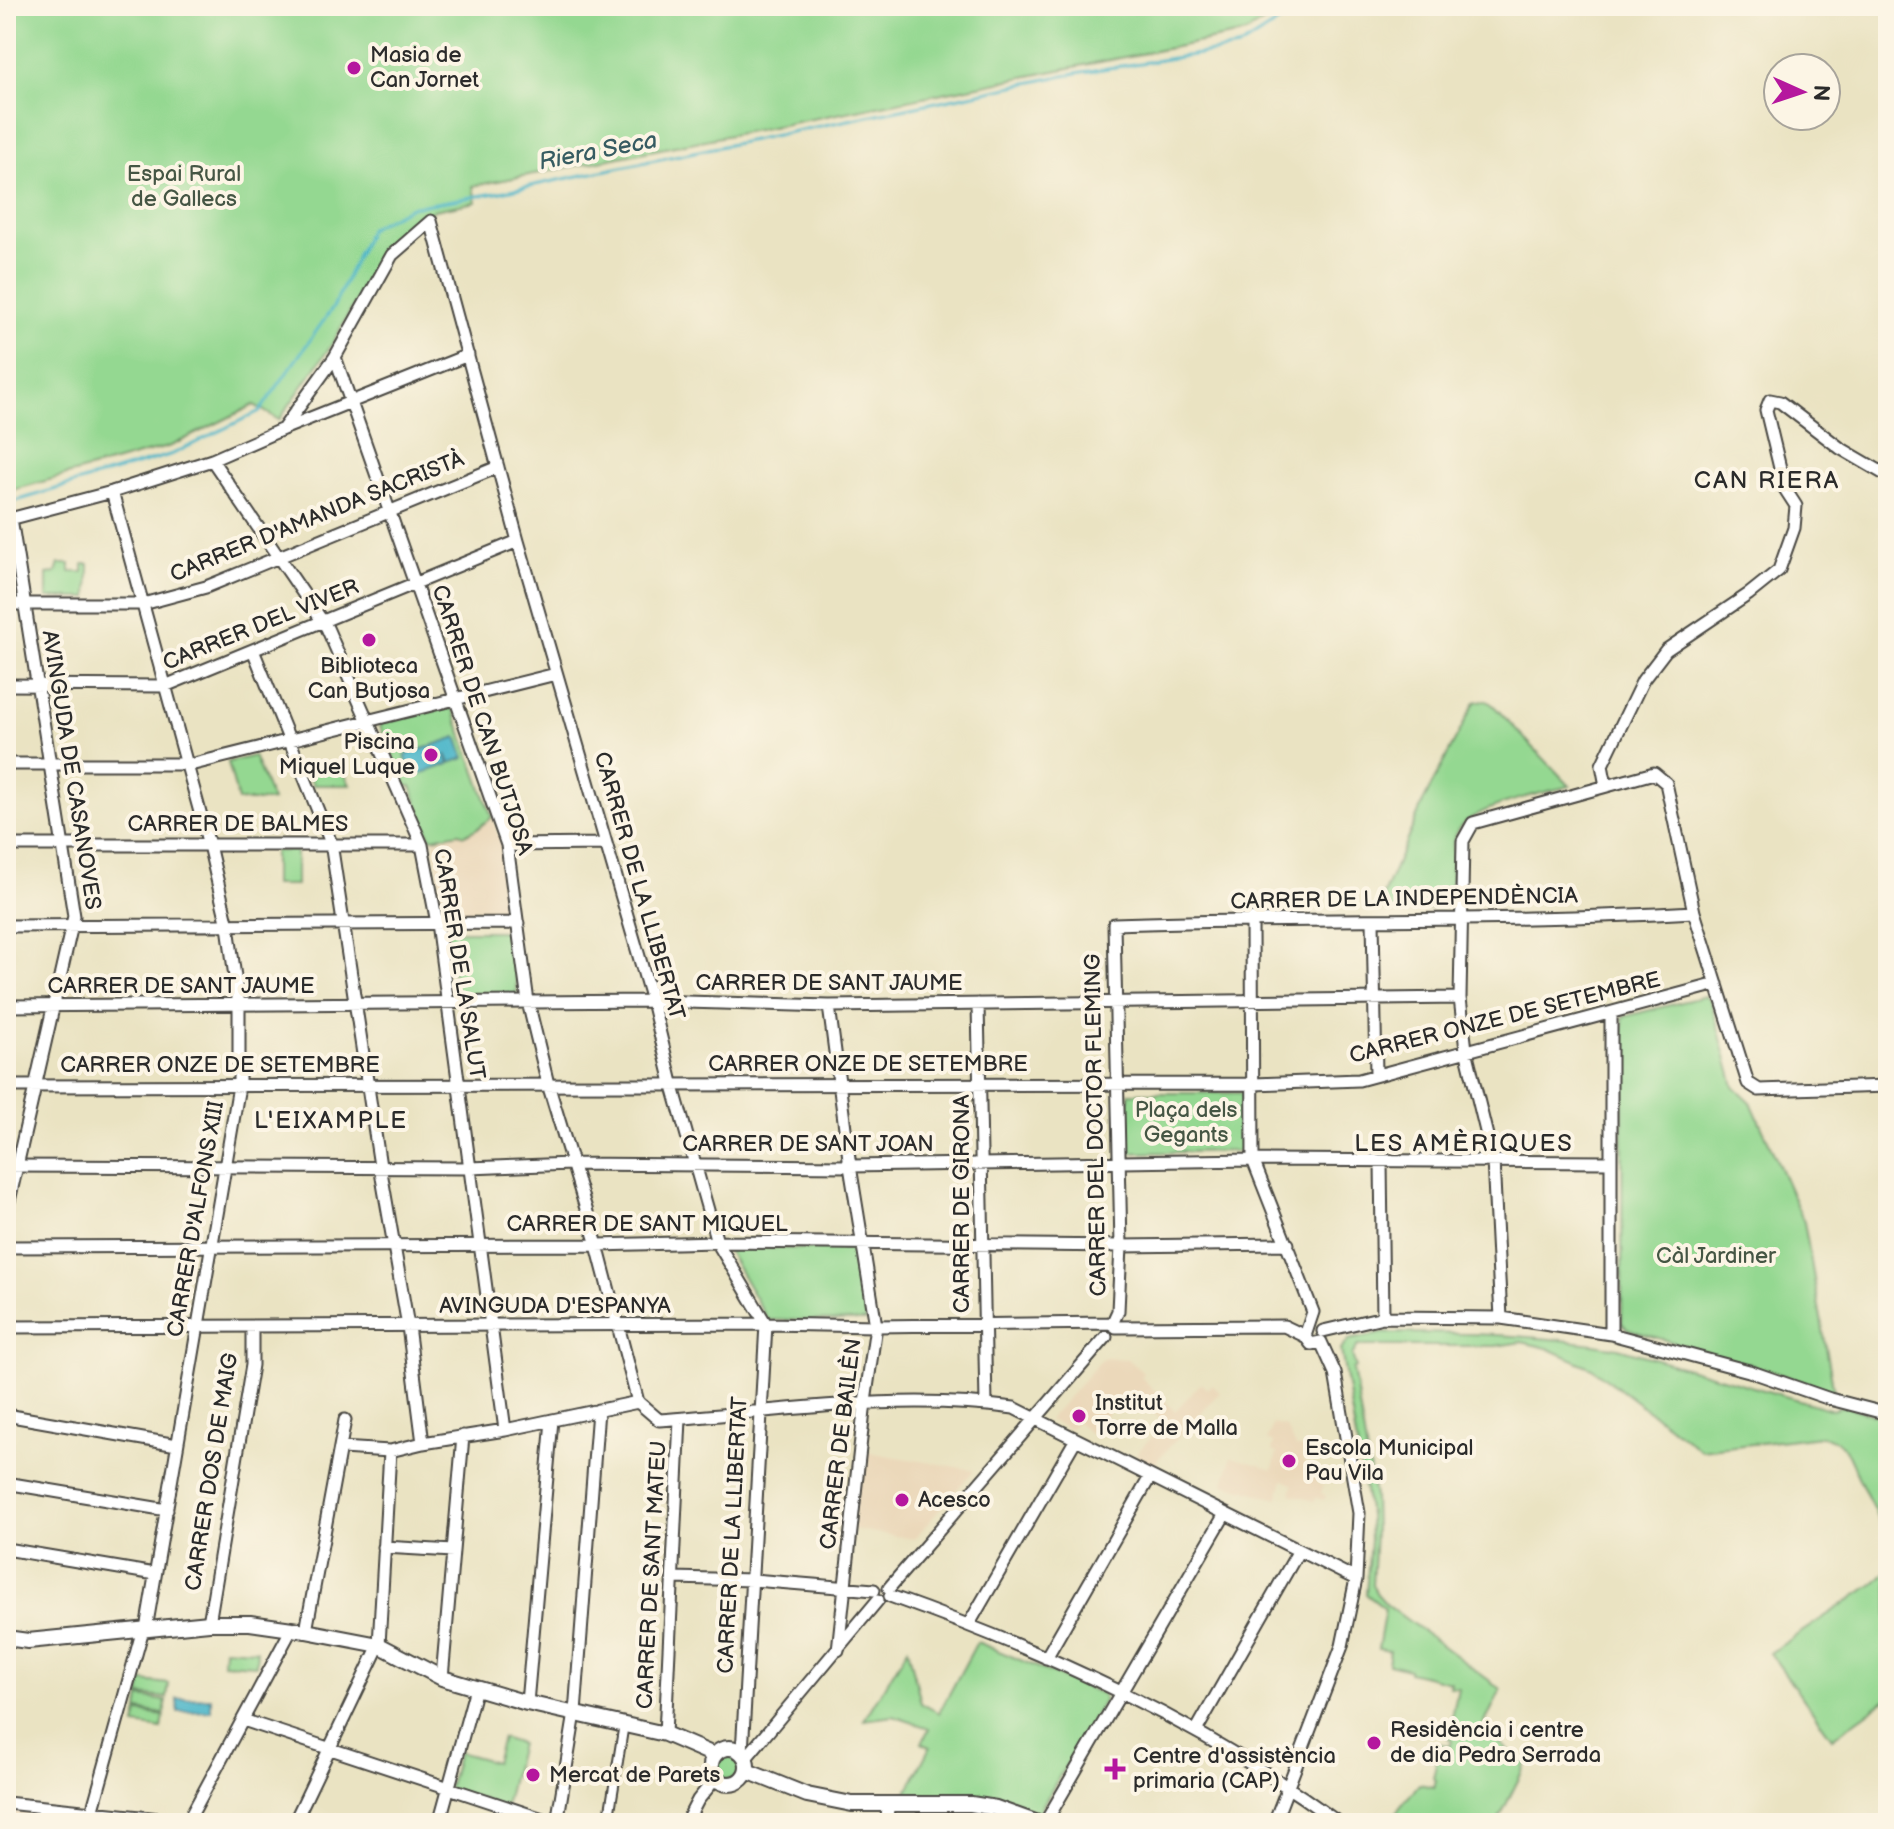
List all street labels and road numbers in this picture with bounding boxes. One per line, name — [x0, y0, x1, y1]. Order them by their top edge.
street label: CARRER D'AMANDA SACRISTÀ — [166, 444, 468, 588]
street label: CARRER DEL VIVER — [159, 573, 363, 677]
street label: CARRER DE CAN BUTJOSA — [426, 582, 539, 859]
street label: AVINGUDA DE CASANOVES — [36, 628, 106, 912]
street label: CARRER DE LA LLIBERTAT — [588, 749, 690, 1023]
street label: CARRER DE BALMES — [128, 811, 348, 838]
street label: CARRER DE LA SALUT — [427, 847, 491, 1081]
street label: CARRER DE LA INDEPENDÈNCIA — [1230, 881, 1578, 916]
street label: CARRER DEL DOCTOR FLEMING — [1080, 953, 1112, 1297]
street label: CARRER ONZE DE SETEMBRE — [1347, 966, 1663, 1070]
street label: CARRER DE SANT JAUME — [696, 970, 962, 997]
street label: CARRER DE SANT JAUME — [48, 973, 314, 1000]
street label: CARRER ONZE DE SETEMBRE — [708, 1051, 1028, 1078]
street label: CARRER ONZE DE SETEMBRE — [60, 1052, 380, 1079]
street label: CARRER DE GIRONA — [949, 1094, 976, 1313]
street label: CARRER D'ALFONS XIII — [162, 1099, 230, 1339]
street label: CARRER DE SANT JOAN — [682, 1131, 934, 1158]
street label: CARRER DE SANT MIQUEL — [506, 1211, 788, 1238]
street label: AVINGUDA D'ESPANYA — [439, 1293, 671, 1320]
street label: CARRER DE BAILÈN — [814, 1337, 867, 1551]
street label: CARRER DOS DE MAIG — [180, 1351, 244, 1593]
street label: CARRER DE LA LLIBERTAT — [712, 1396, 754, 1674]
street label: CARRER DE SANT MATEU — [631, 1440, 673, 1710]

